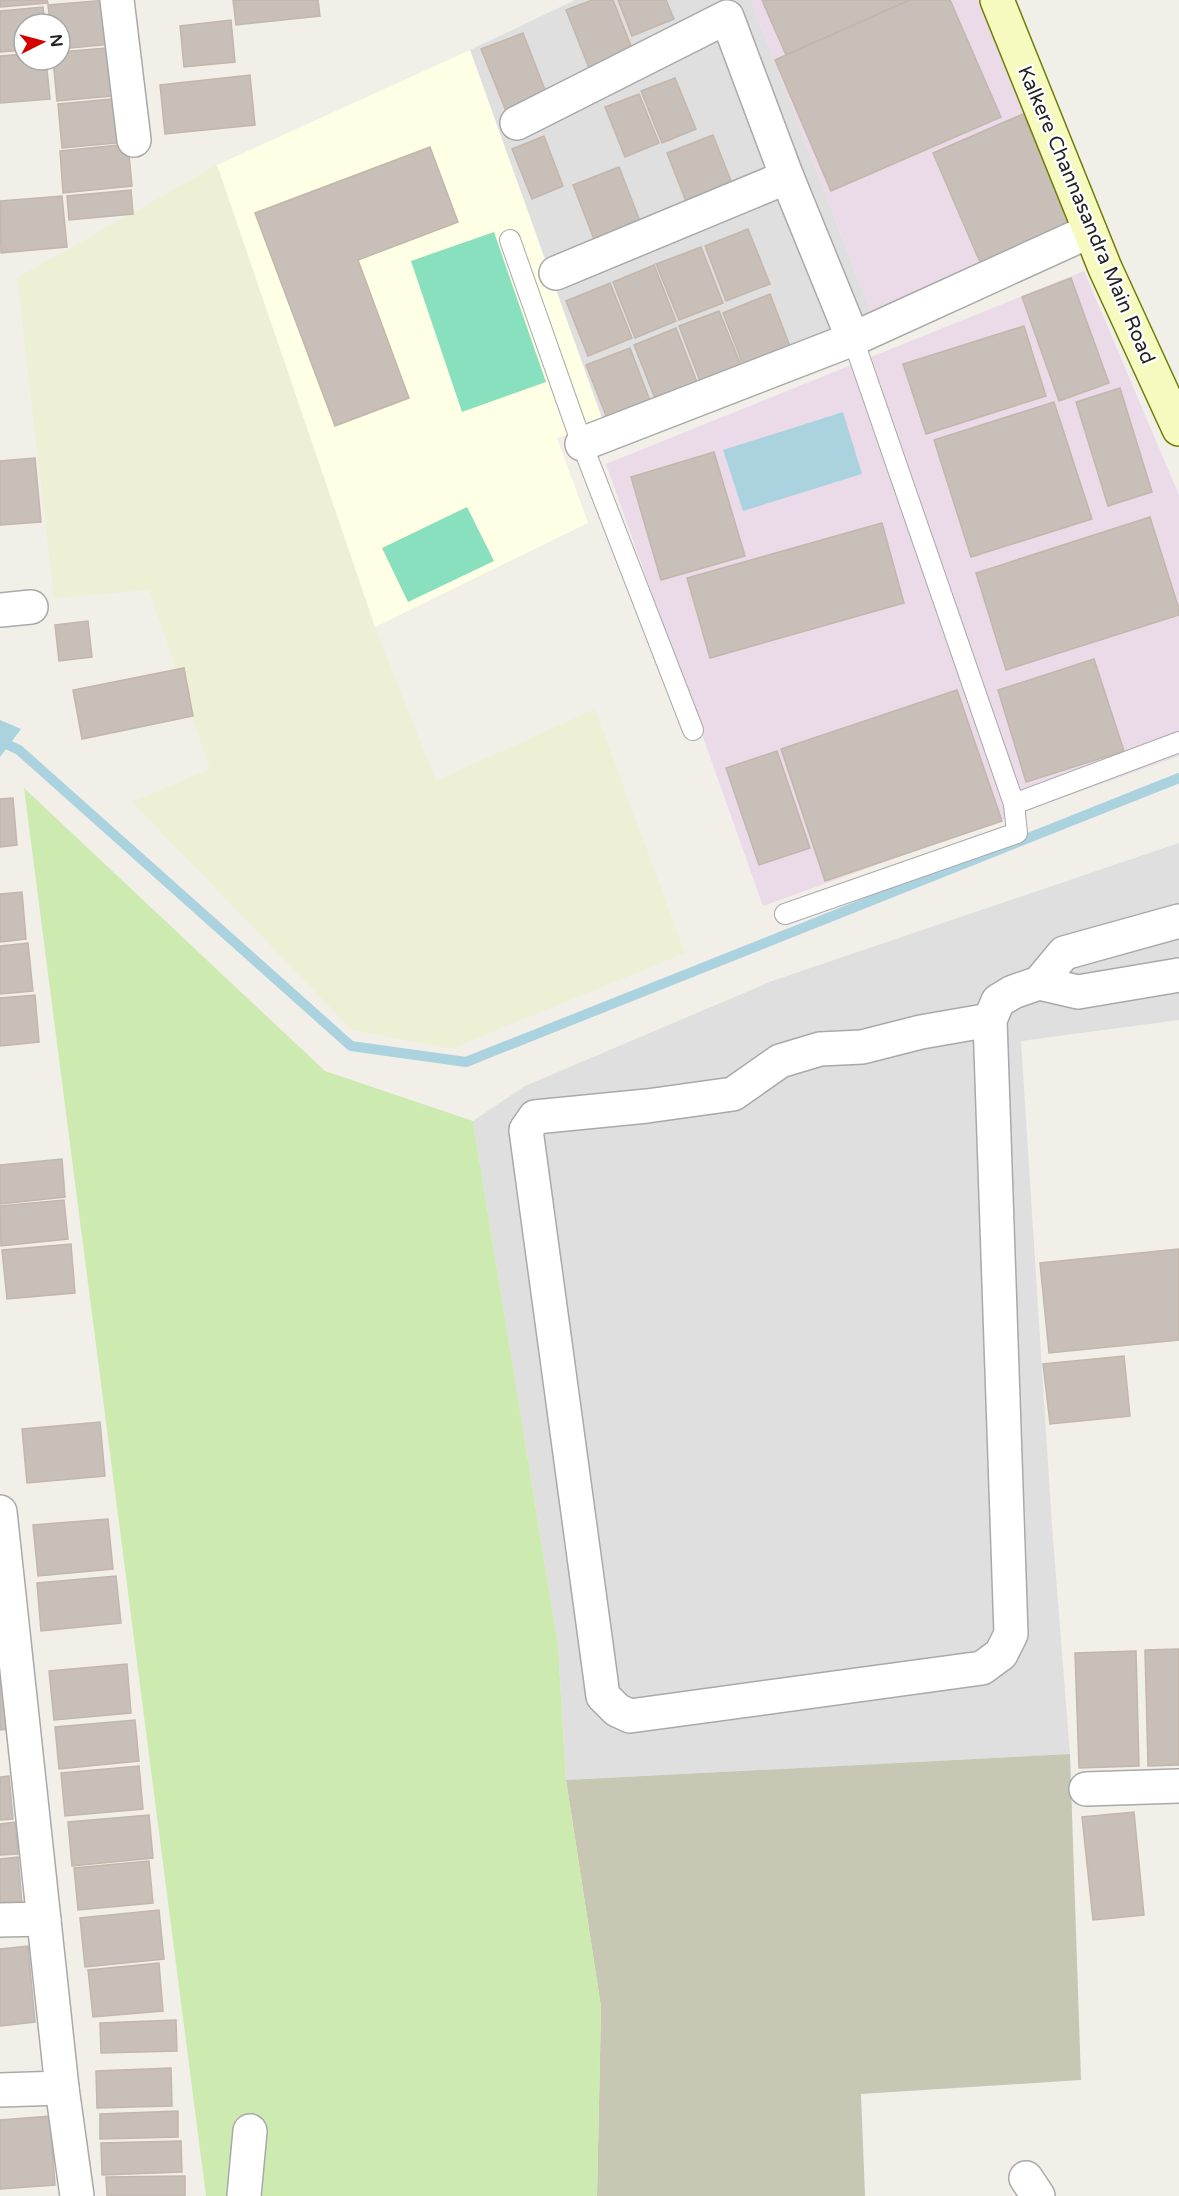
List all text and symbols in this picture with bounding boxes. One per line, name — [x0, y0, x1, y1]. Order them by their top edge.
north arrow — [12, 12, 72, 72]
text: N — [45, 33, 67, 48]
street label: Kalkere Channasandra Main Road — [1012, 62, 1160, 368]

